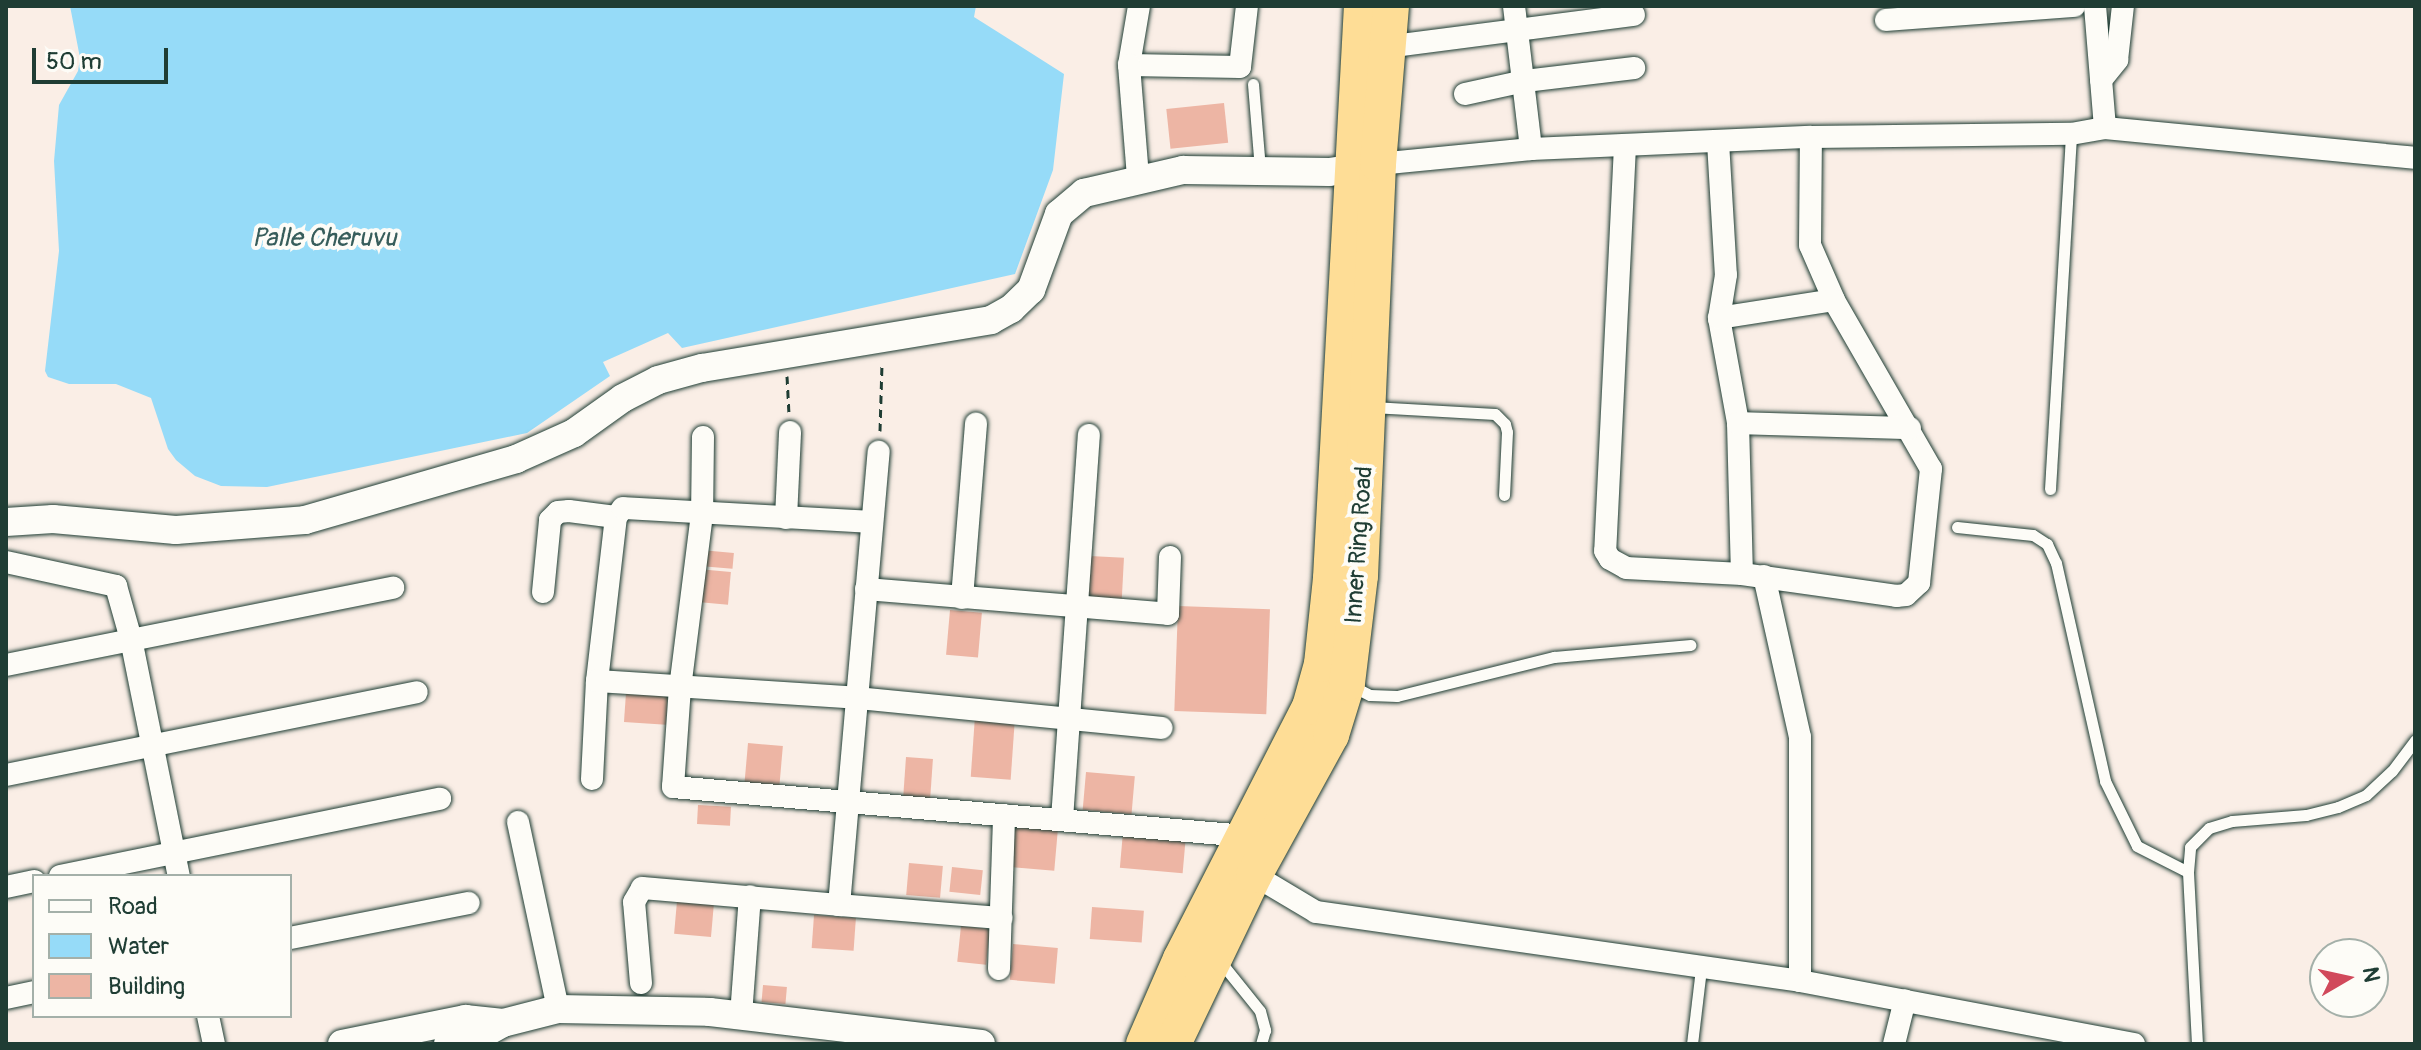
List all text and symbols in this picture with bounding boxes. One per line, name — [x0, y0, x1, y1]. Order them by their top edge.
scale bar — [36, 32, 172, 82]
text: 50 m — [46, 47, 102, 76]
water label: Palle Cheruvu — [252, 223, 396, 255]
street label: Inner Ring Road — [1339, 465, 1379, 625]
legend — [32, 874, 292, 1018]
text: Road — [108, 892, 158, 921]
text: Water — [108, 932, 169, 961]
north arrow — [2309, 938, 2389, 1018]
text: N — [2356, 965, 2386, 984]
text: Building — [108, 972, 185, 1001]

